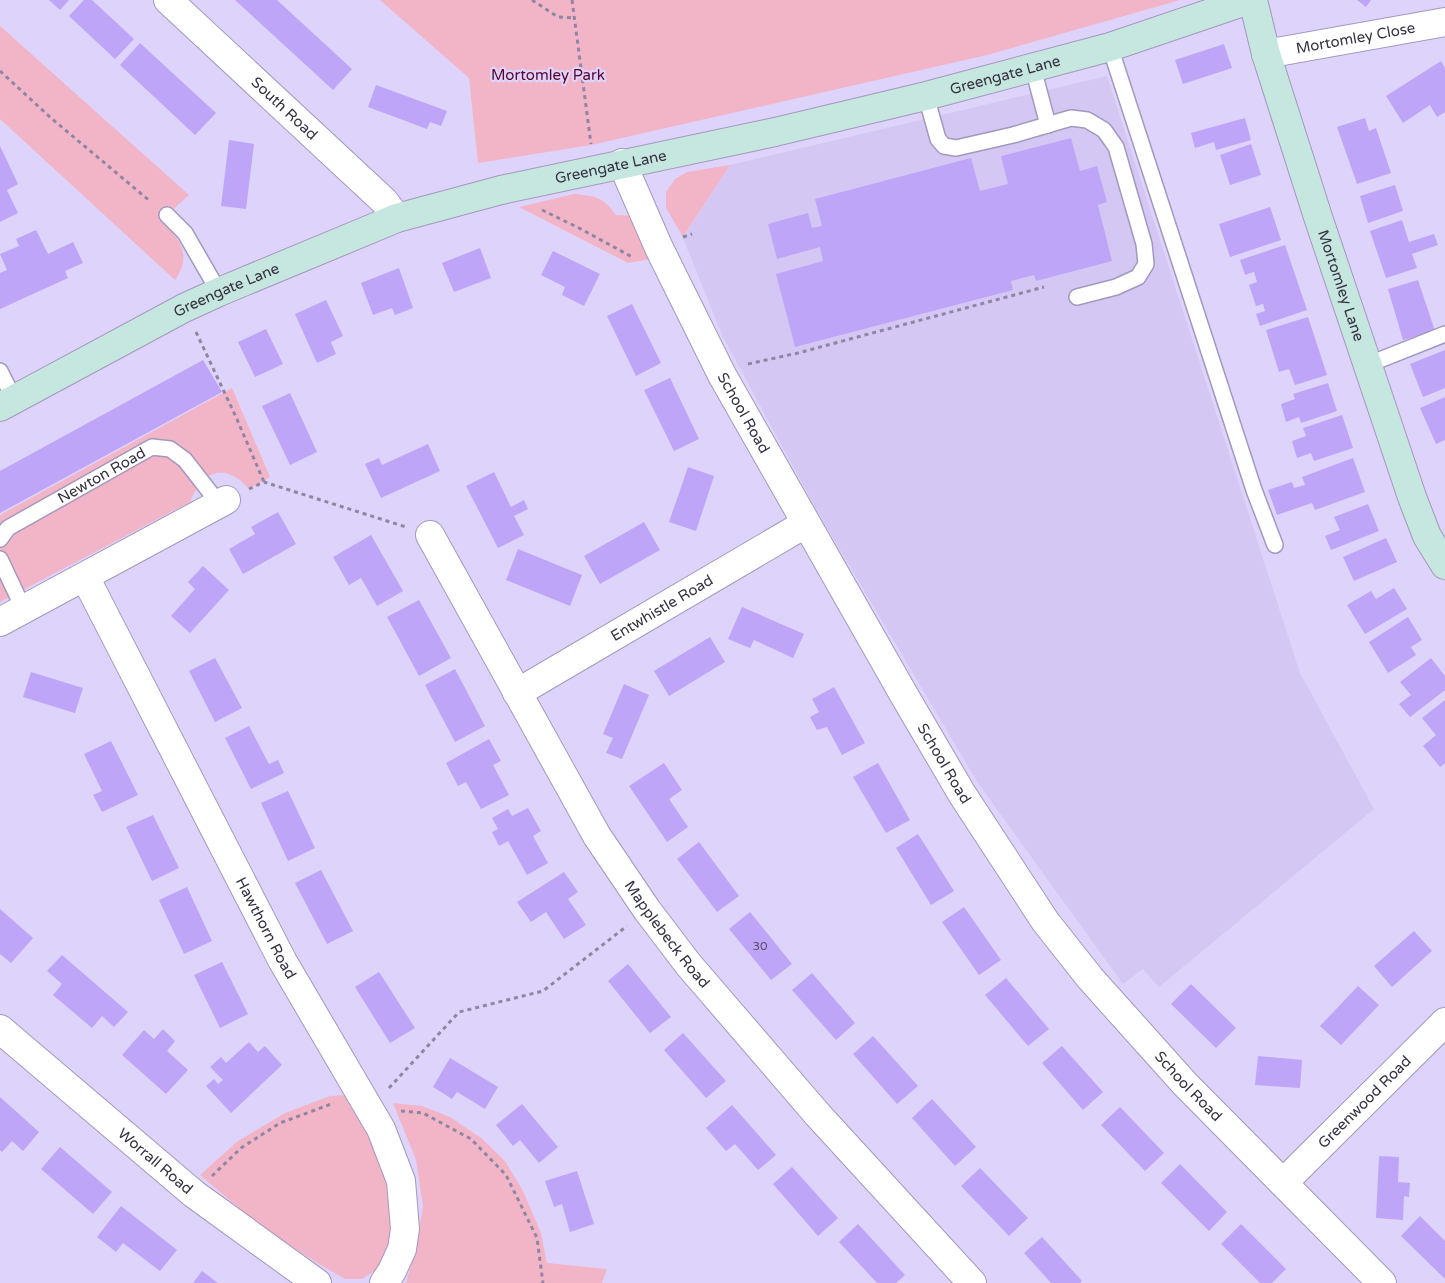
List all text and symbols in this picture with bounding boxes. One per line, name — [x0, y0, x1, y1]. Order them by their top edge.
street label: Mortomley Close — [1295, 18, 1417, 57]
street label: Greengate Lane — [948, 52, 1062, 98]
park label: Mortomley Park — [491, 66, 605, 84]
street label: South Road — [248, 73, 321, 144]
street label: Greengate Lane — [553, 146, 668, 187]
street label: Mortomley Lane — [1314, 227, 1368, 344]
street label: Greengate Lane — [170, 259, 282, 321]
street label: School Road — [713, 369, 774, 456]
street label: Newton Road — [54, 443, 149, 507]
street label: Entwhistle Road — [607, 571, 716, 645]
street label: School Road — [914, 720, 975, 807]
street label: Hawthorn Road — [232, 874, 300, 982]
street label: Mapplebeck Road — [621, 877, 713, 992]
house number: 30 — [752, 939, 768, 953]
street label: School Road — [1151, 1047, 1226, 1125]
street label: Greenwood Road — [1314, 1052, 1415, 1152]
street label: Worrall Road — [114, 1124, 197, 1198]

